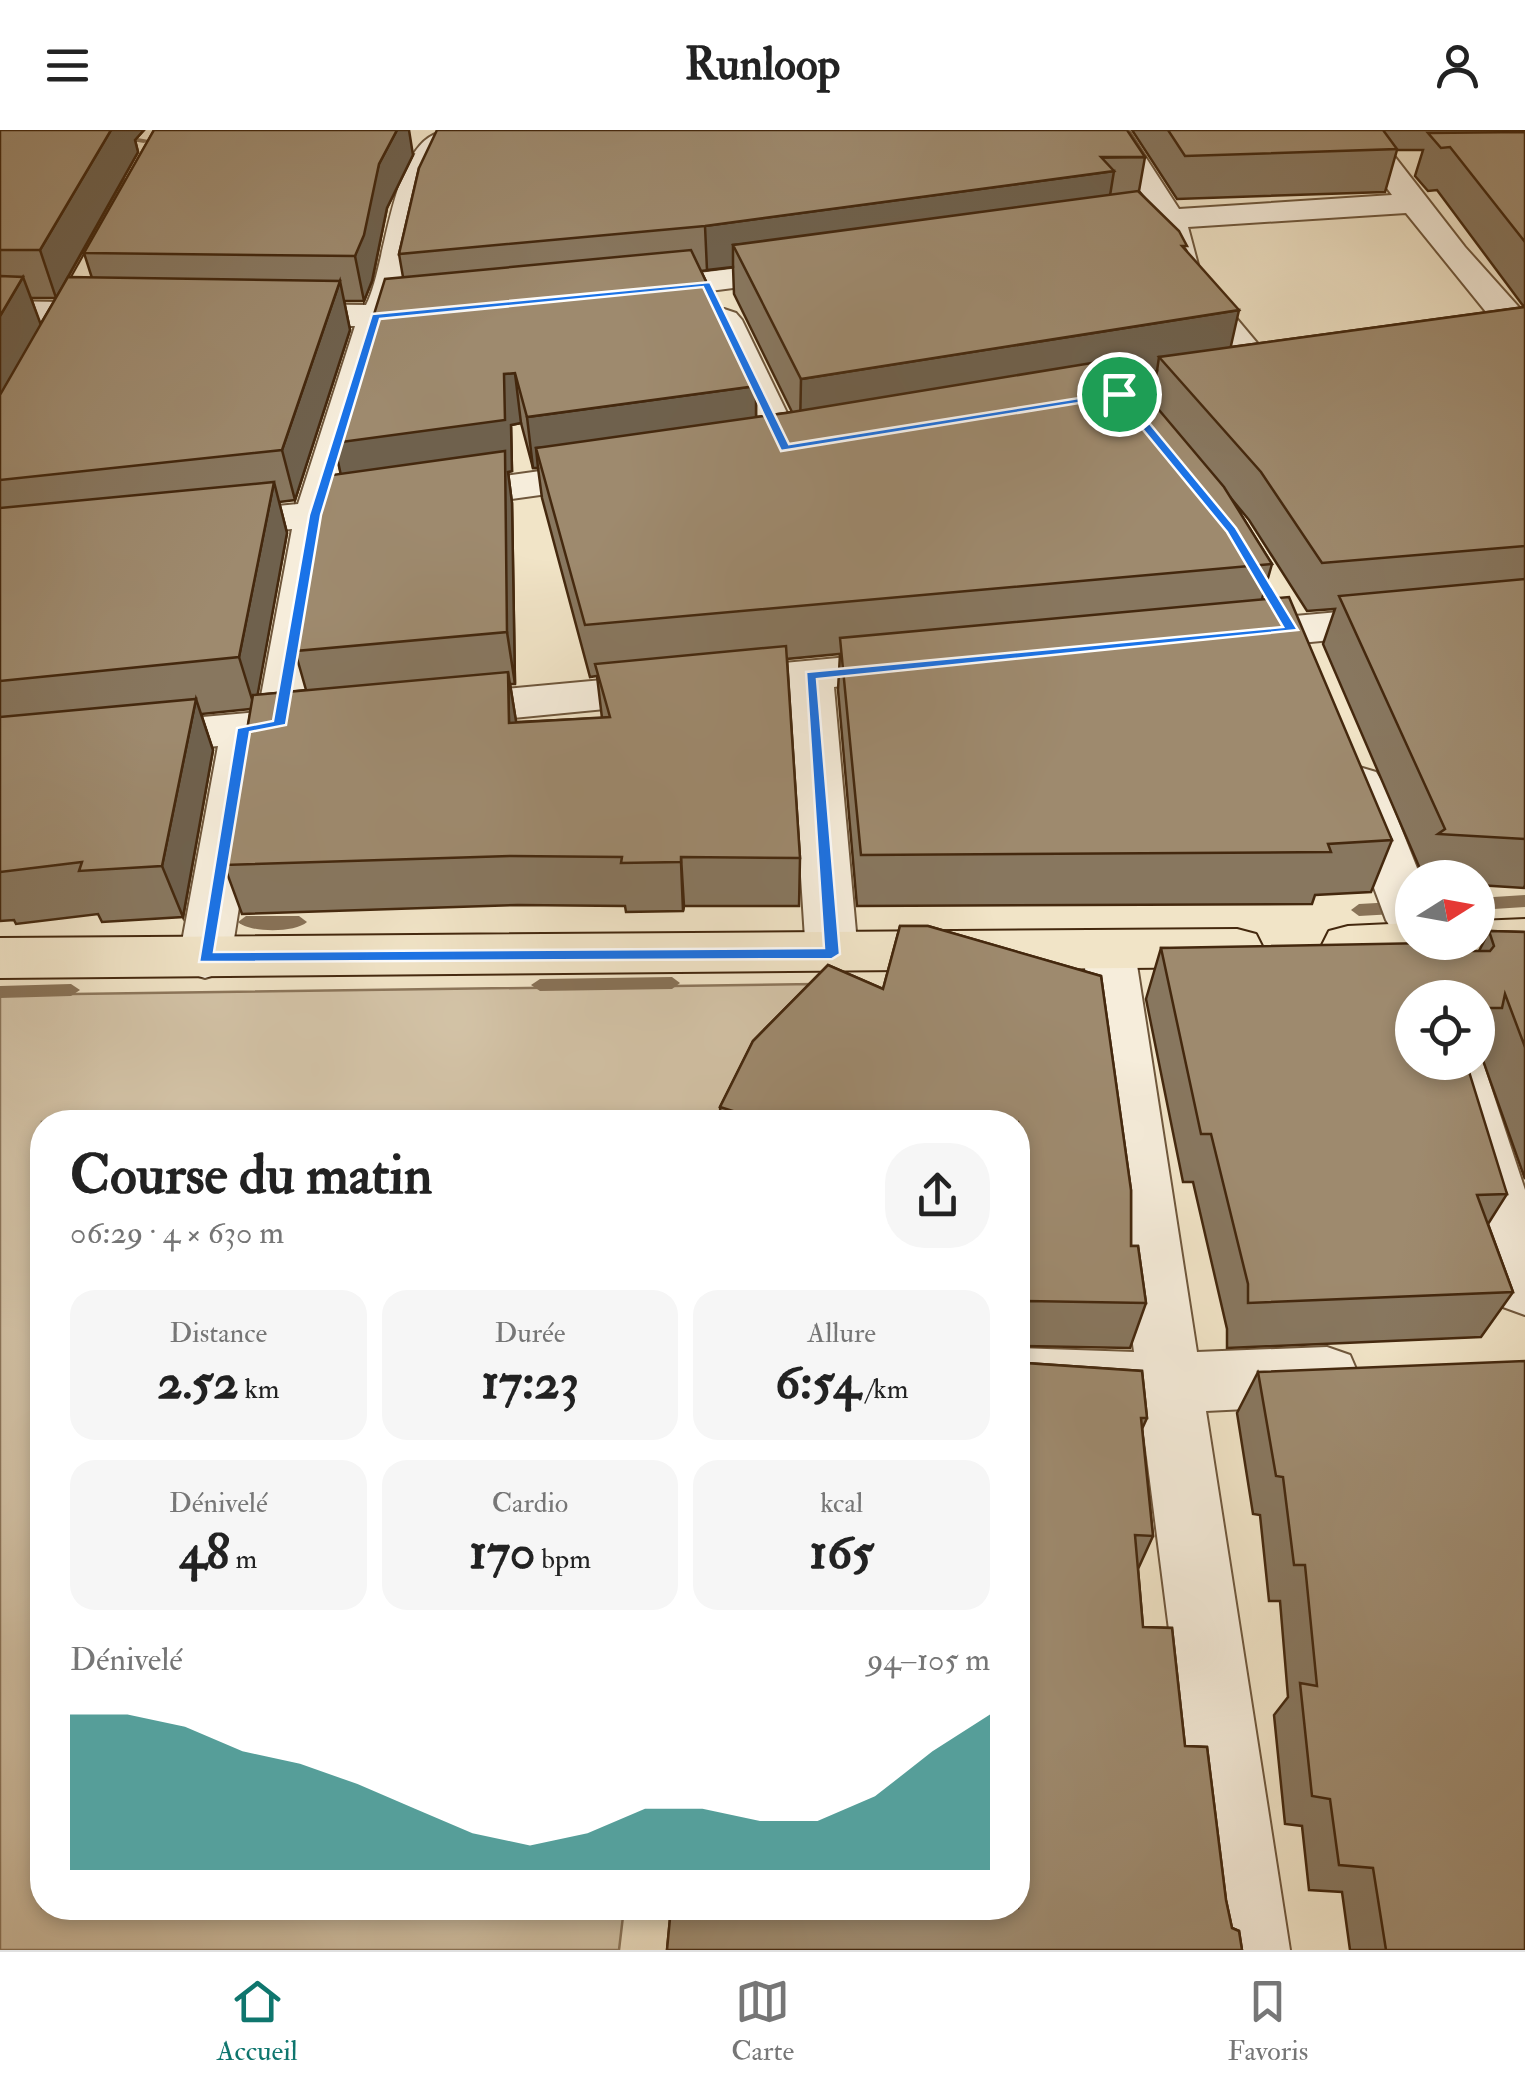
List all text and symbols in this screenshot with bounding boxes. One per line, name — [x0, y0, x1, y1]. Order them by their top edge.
text: Runloop — [685, 37, 840, 93]
icon: menu — [40, 38, 95, 93]
icon: person — [1430, 38, 1485, 93]
pin — [1077, 352, 1162, 437]
icon: arrive — [1092, 367, 1147, 422]
north arrow — [1395, 860, 1495, 960]
map controls — [1395, 860, 1495, 1080]
button: locate — [1395, 980, 1495, 1080]
text: Course du matin — [70, 1141, 432, 1210]
button: share — [885, 1143, 990, 1248]
text: 06:29 · 4 × 630 m — [70, 1213, 284, 1253]
text: Distance — [169, 1316, 267, 1351]
text: Durée — [494, 1316, 566, 1351]
text: Allure — [807, 1316, 876, 1351]
text: 2.52 — [157, 1351, 239, 1414]
text: 17:23 — [481, 1351, 579, 1414]
text: 6:54 — [775, 1351, 860, 1414]
text: km — [239, 1372, 279, 1407]
text: /km — [860, 1372, 908, 1407]
text: Dénivelé — [169, 1486, 268, 1521]
text: Cardio — [492, 1486, 568, 1521]
text: kcal — [820, 1486, 863, 1521]
text: 48 — [179, 1521, 230, 1584]
text: 170 — [469, 1521, 535, 1584]
text: 165 — [809, 1521, 874, 1584]
text: m — [230, 1542, 257, 1577]
text: bpm — [535, 1542, 591, 1577]
text: Dénivelé — [70, 1640, 183, 1680]
text: 94–105 m — [867, 1640, 990, 1680]
tab: Accueil — [217, 1974, 298, 2069]
tab: Carte — [731, 1974, 794, 2069]
tab: Favoris — [1228, 1974, 1308, 2069]

